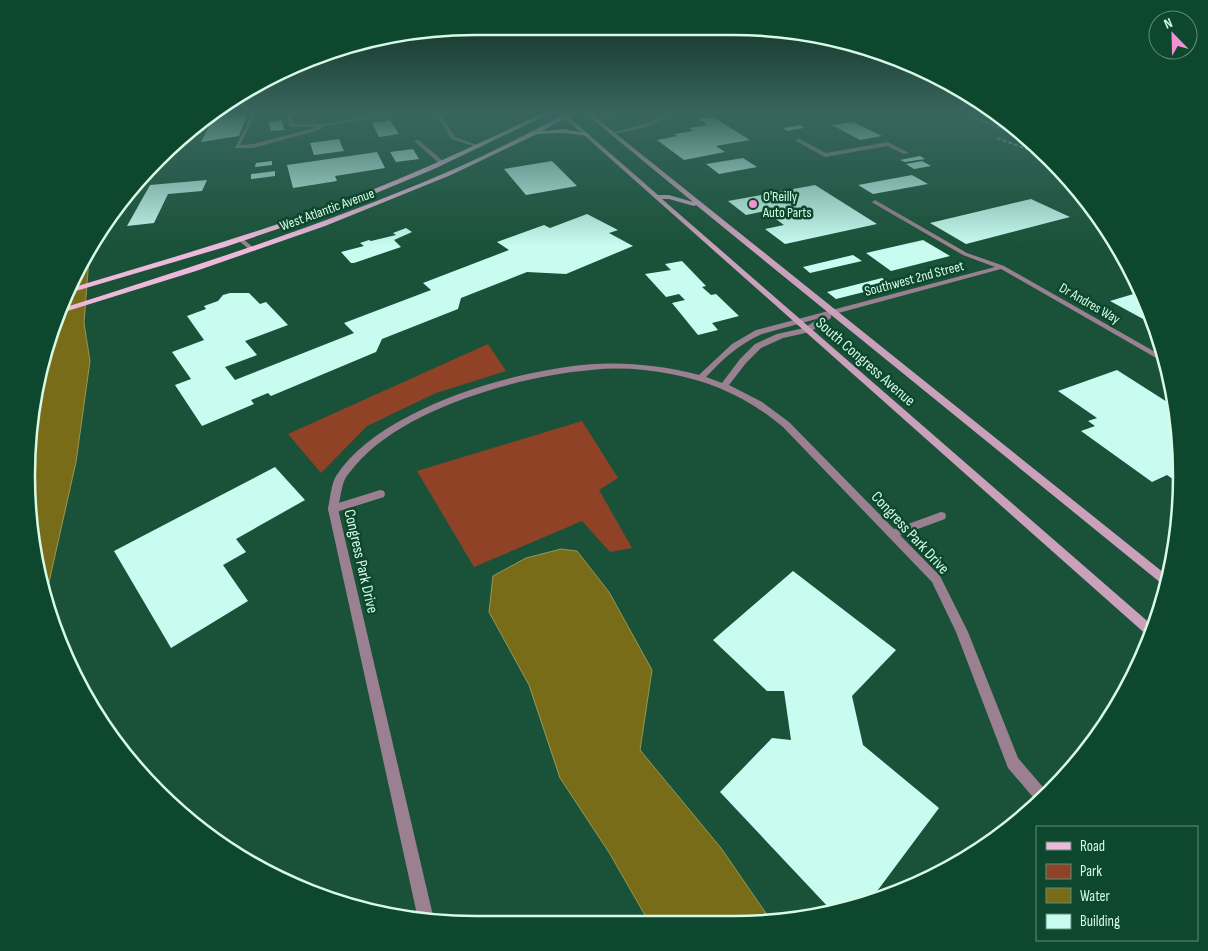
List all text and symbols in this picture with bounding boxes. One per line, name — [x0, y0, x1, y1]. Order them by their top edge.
north arrow — [1148, 10, 1198, 60]
text: N — [1161, 14, 1175, 33]
street label: West Atlantic Avenue — [278, 184, 377, 234]
place label: O'Reilly Auto Parts — [762, 188, 812, 221]
marker: O'Reilly Auto Parts — [747, 198, 759, 210]
street label: Southwest 2nd Street — [863, 257, 966, 300]
street label: Dr Andres Way — [1056, 279, 1124, 328]
street label: South Congress Avenue — [811, 314, 919, 411]
street label: Congress Park Drive — [867, 488, 953, 578]
street label: Congress Park Drive — [339, 508, 382, 615]
legend — [1036, 826, 1198, 941]
text: Road — [1080, 837, 1105, 856]
text: Park — [1080, 862, 1102, 881]
text: Water — [1080, 887, 1111, 906]
text: Building — [1080, 912, 1120, 931]

